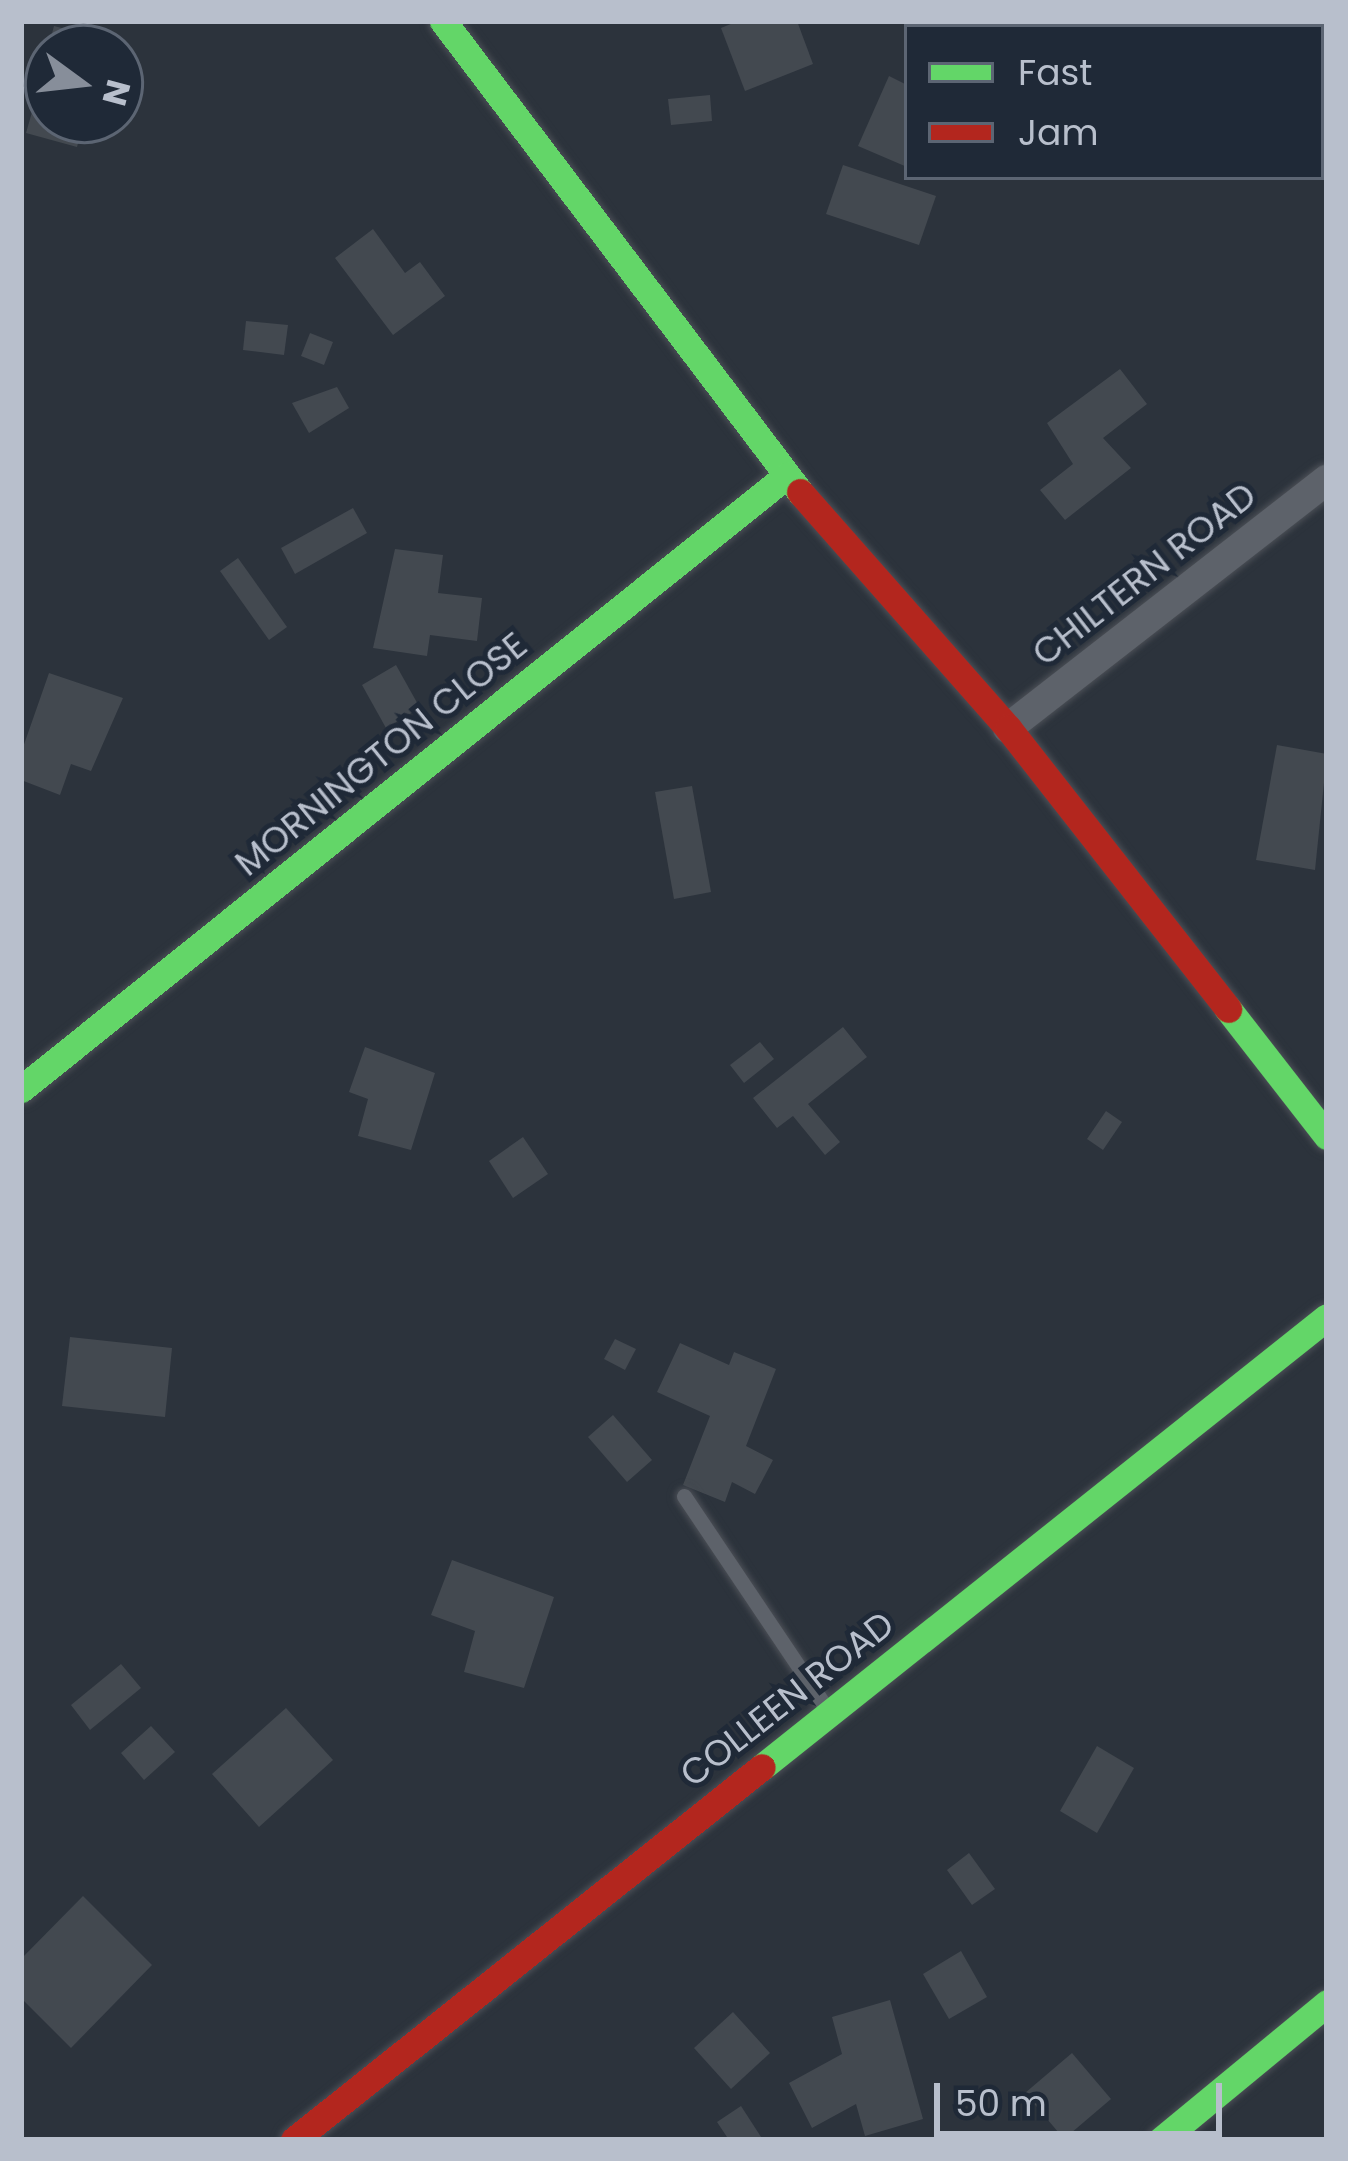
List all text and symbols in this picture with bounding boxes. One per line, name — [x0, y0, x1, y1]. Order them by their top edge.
north arrow — [24, 24, 144, 144]
legend — [904, 24, 1324, 180]
text: Fast — [1018, 47, 1092, 98]
text: N — [90, 75, 142, 111]
text: Jam — [1018, 107, 1099, 158]
street label: CHILTERN ROAD — [1024, 473, 1264, 675]
street label: MORNINGTON CLOSE — [227, 623, 535, 885]
street label: COLLEEN ROAD — [672, 1602, 902, 1796]
scale bar — [940, 2059, 1228, 2133]
text: 50 m — [955, 2078, 1047, 2129]

